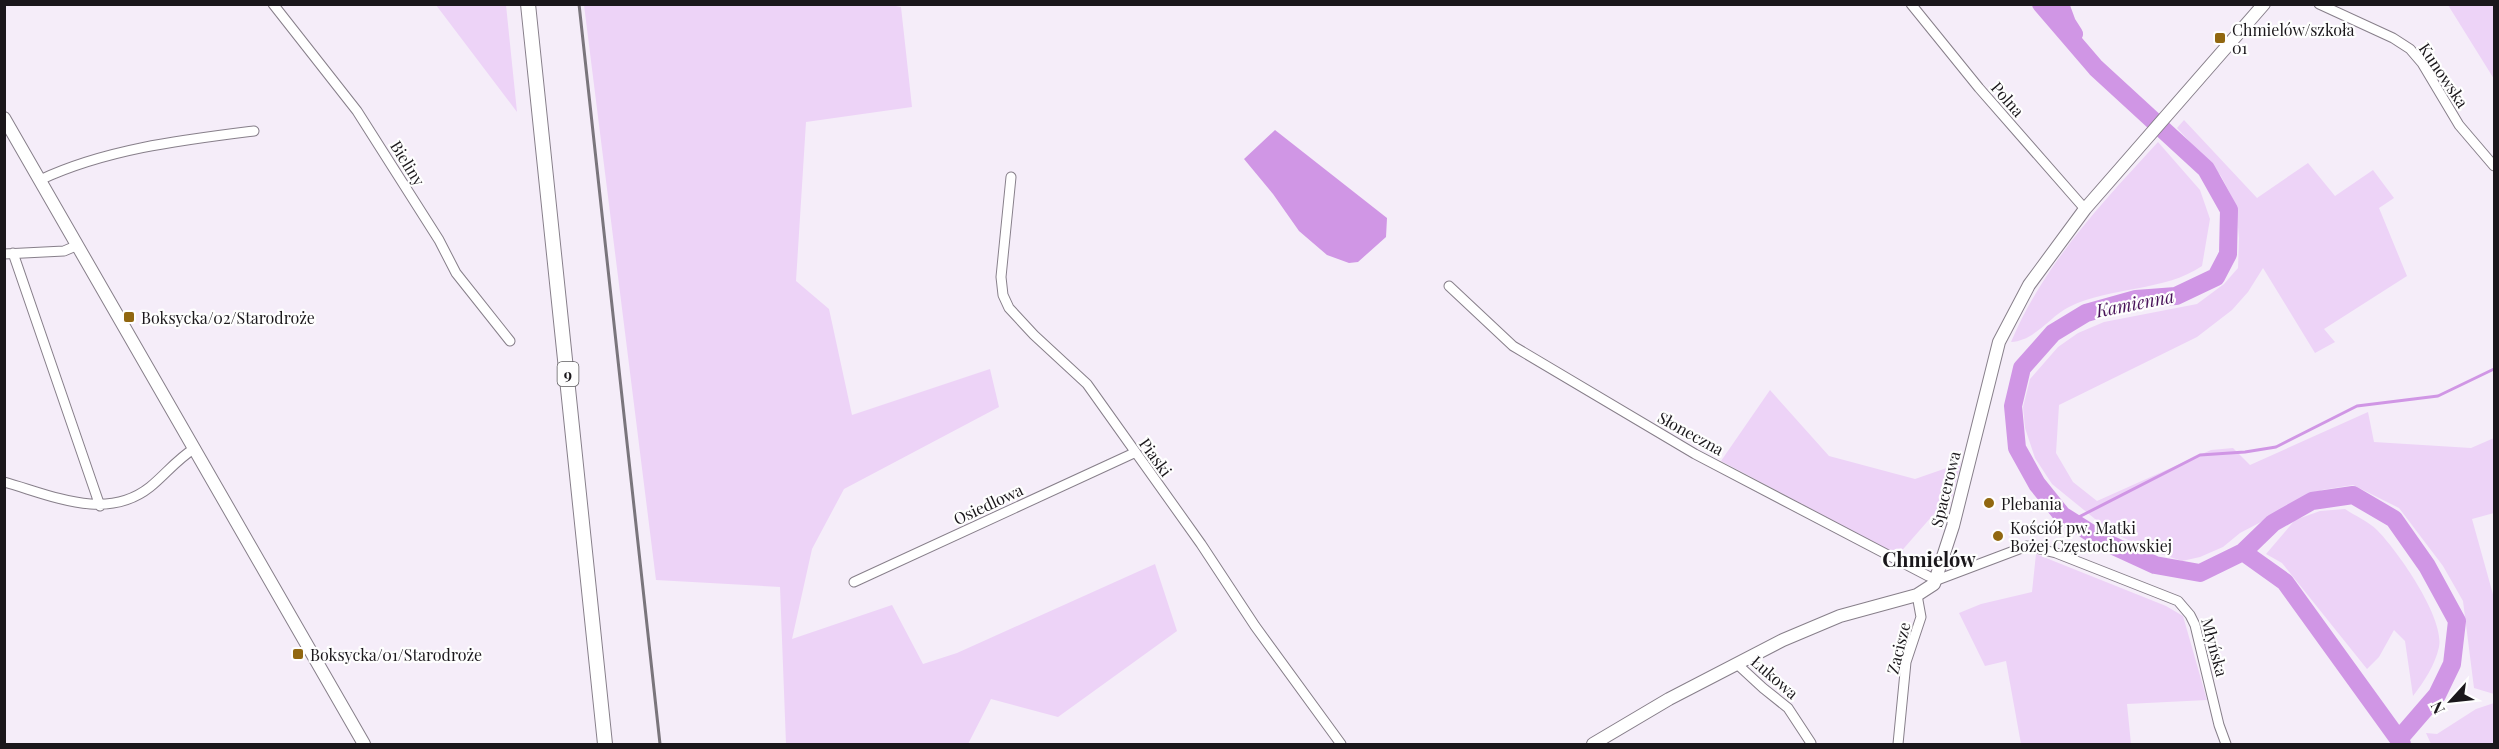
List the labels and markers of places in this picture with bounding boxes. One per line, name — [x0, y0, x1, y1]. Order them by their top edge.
place label: Chmielów/szkoła 01 — [2232, 19, 2354, 58]
marker: Chmielów/szkoła 01 — [2213, 31, 2227, 45]
place label: Boksycka/02/Starodroże — [141, 307, 315, 328]
marker: Boksycka/02/Starodroże — [122, 310, 136, 324]
place label: Plebania — [2001, 493, 2062, 514]
marker: Plebania — [1982, 496, 1996, 510]
place label: Kościół pw. Matki Bożej Częstochowskiej — [2010, 517, 2172, 556]
marker: Kościół pw. Matki Bożej Częstochowskiej — [1991, 529, 2005, 543]
place label: Boksycka/01/Starodroże — [310, 644, 482, 665]
marker: Boksycka/01/Starodroże — [291, 647, 305, 661]

